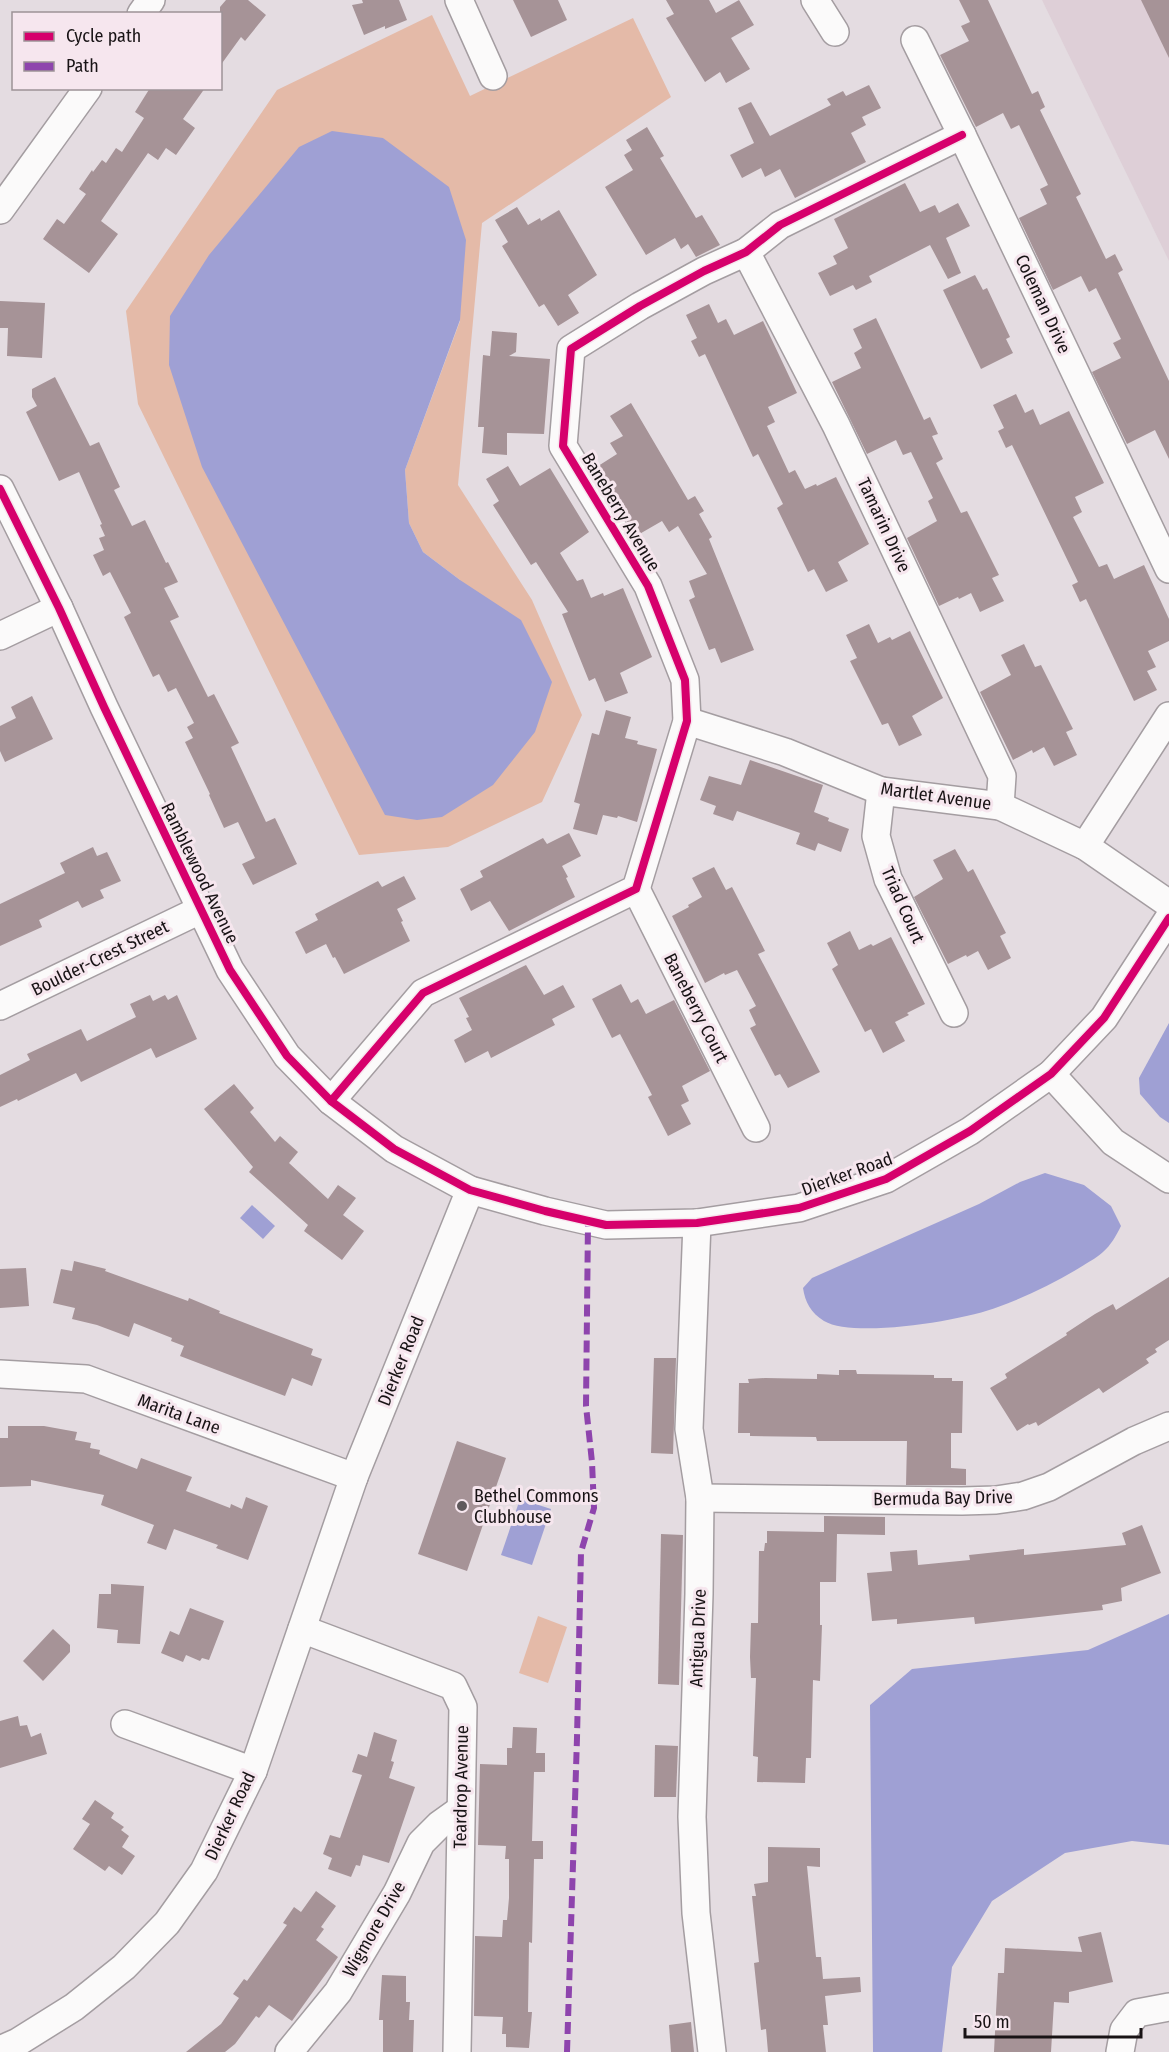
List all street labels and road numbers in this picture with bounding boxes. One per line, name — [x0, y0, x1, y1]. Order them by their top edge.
street label: Coleman Drive — [1011, 251, 1075, 357]
street label: Baneberry Avenue — [577, 449, 665, 575]
street label: Tamarin Drive — [853, 474, 915, 576]
street label: Martlet Avenue — [879, 777, 993, 815]
street label: Ramblewood Avenue — [156, 799, 244, 947]
street label: Triad Court — [876, 863, 930, 947]
street label: Boulder-Crest Street — [28, 915, 172, 1001]
street label: Baneberry Court — [659, 949, 733, 1067]
street label: Dierker Road — [799, 1147, 895, 1201]
street label: Dierker Road — [373, 1313, 429, 1409]
street label: Marita Lane — [135, 1389, 223, 1439]
street label: Bermuda Bay Drive — [873, 1486, 1013, 1510]
street label: Antigua Drive — [685, 1588, 711, 1687]
street label: Teardrop Avenue — [449, 1725, 473, 1849]
street label: Dierker Road — [200, 1768, 260, 1864]
street label: Wigmore Drive — [338, 1877, 410, 1981]

